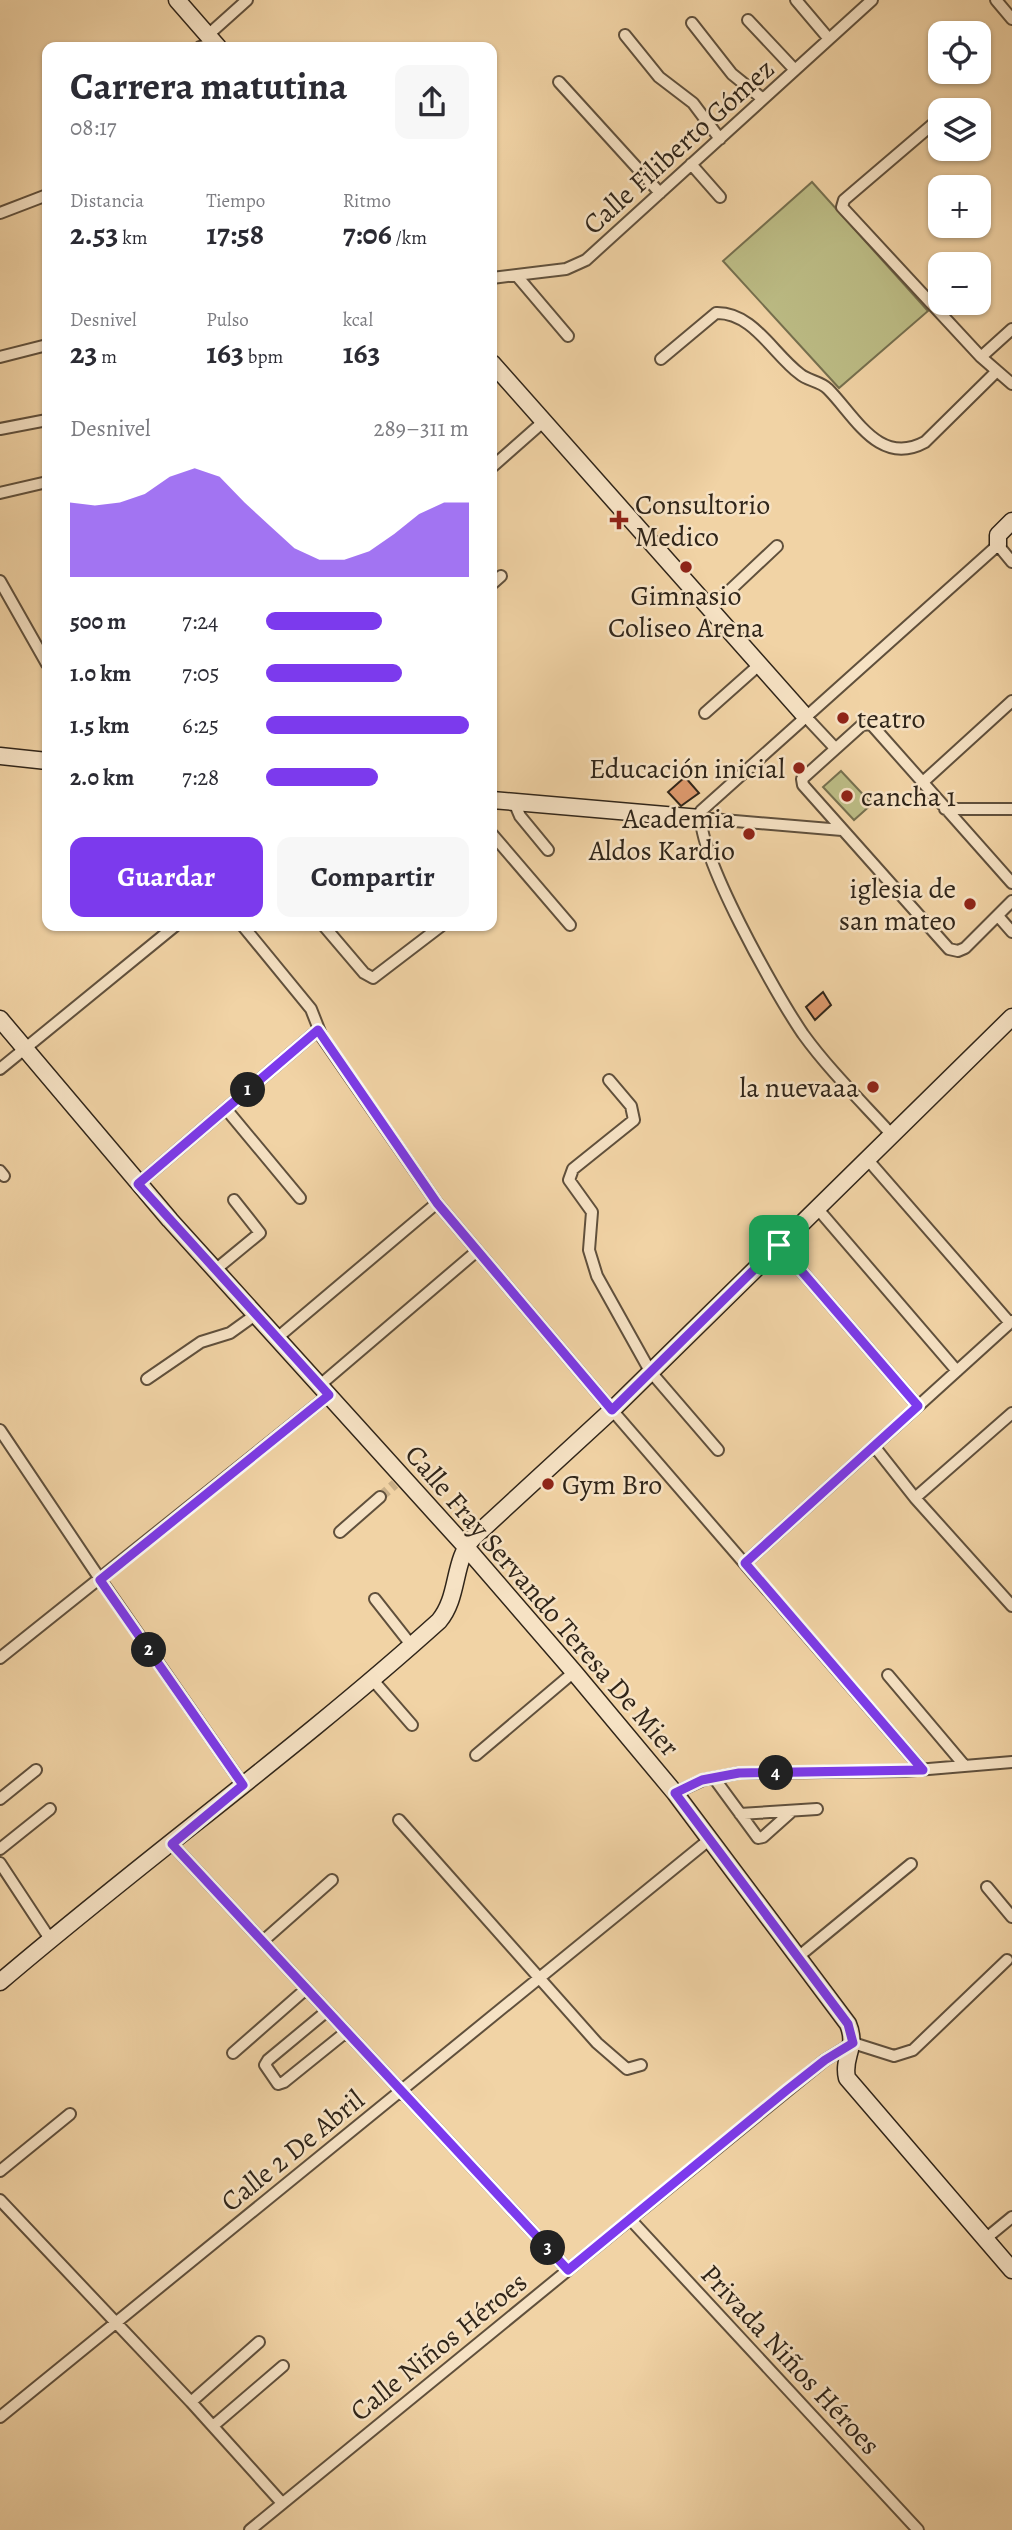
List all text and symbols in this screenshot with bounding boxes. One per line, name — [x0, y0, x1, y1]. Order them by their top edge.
map controls — [928, 21, 991, 315]
button: locate — [928, 21, 991, 84]
street label: Calle Filiberto Gómez — [575, 50, 783, 243]
text: Carrera matutina — [70, 60, 347, 112]
button: share — [395, 65, 469, 139]
button: layers — [928, 98, 991, 161]
text: 08:17 — [70, 112, 116, 143]
button: + — [928, 175, 991, 238]
text: Distancia — [70, 188, 144, 214]
text: Tiempo — [206, 188, 265, 214]
text: Ritmo — [343, 188, 391, 214]
text: 2.53 — [70, 214, 118, 254]
text: 17:58 — [206, 214, 264, 254]
text: 7:06 — [343, 214, 392, 254]
text: km — [118, 225, 147, 251]
text: /km — [392, 225, 427, 251]
button: − — [928, 252, 991, 315]
text: Desnivel — [70, 307, 137, 333]
text: Pulso — [206, 307, 249, 333]
text: kcal — [343, 307, 373, 333]
text: 23 — [70, 333, 97, 373]
text: 163 — [206, 333, 244, 373]
text: 163 — [343, 333, 380, 373]
text: m — [97, 344, 117, 370]
text: bpm — [244, 344, 283, 370]
text: Desnivel — [70, 413, 151, 444]
text: 289–311 m — [373, 413, 469, 444]
place label: Consultorio Medico — [635, 486, 770, 556]
marker: Consultorio Medico — [609, 510, 629, 530]
marker: Gimnasio Coliseo Arena — [678, 559, 694, 575]
place label: Gimnasio Coliseo Arena — [608, 577, 764, 647]
text: 500 m — [70, 606, 126, 637]
text: 7:24 — [182, 606, 218, 637]
text: 1.0 km — [70, 658, 131, 689]
text: 7:05 — [182, 658, 219, 689]
place label: teatro — [857, 700, 925, 738]
text: 1.5 km — [70, 710, 130, 741]
text: 6:25 — [182, 710, 219, 741]
marker: teatro — [835, 710, 851, 726]
place label: Educación inicial — [589, 750, 785, 788]
marker: Educación inicial — [791, 760, 807, 776]
text: 2.0 km — [70, 762, 134, 793]
text: 7:28 — [182, 762, 219, 793]
place label: cancha 1 — [861, 778, 956, 816]
marker: cancha 1 — [839, 788, 855, 804]
place label: Academia Aldos Kardio — [588, 800, 735, 870]
marker: Academia Aldos Kardio — [741, 826, 757, 842]
button: Guardar — [70, 837, 263, 917]
button: Compartir — [277, 837, 469, 917]
place label: iglesia de san mateo — [839, 870, 956, 940]
marker: iglesia de san mateo — [962, 896, 978, 912]
place label: la nuevaaa — [739, 1069, 859, 1107]
pin: 1 — [230, 1072, 266, 1108]
text: 1 — [244, 1076, 251, 1102]
marker: la nuevaaa — [865, 1079, 881, 1095]
pin — [749, 1215, 809, 1275]
icon: arrive — [760, 1226, 798, 1264]
street label: Calle Fray Servando Teresa De Mier — [396, 1437, 688, 1765]
place label: Gym Bro — [562, 1466, 662, 1504]
marker: Gym Bro — [540, 1476, 556, 1492]
pin: 2 — [132, 1632, 166, 1668]
text: 2 — [144, 1636, 153, 1662]
pin: 4 — [758, 1756, 794, 1790]
text: 4 — [771, 1759, 780, 1785]
street label: Calle 2 De Abril — [213, 2081, 372, 2220]
pin: 3 — [530, 2230, 566, 2266]
text: 3 — [543, 2234, 552, 2260]
street label: Privada Niños Héroes — [692, 2256, 889, 2463]
street label: Calle Niños Héroes — [342, 2263, 535, 2430]

